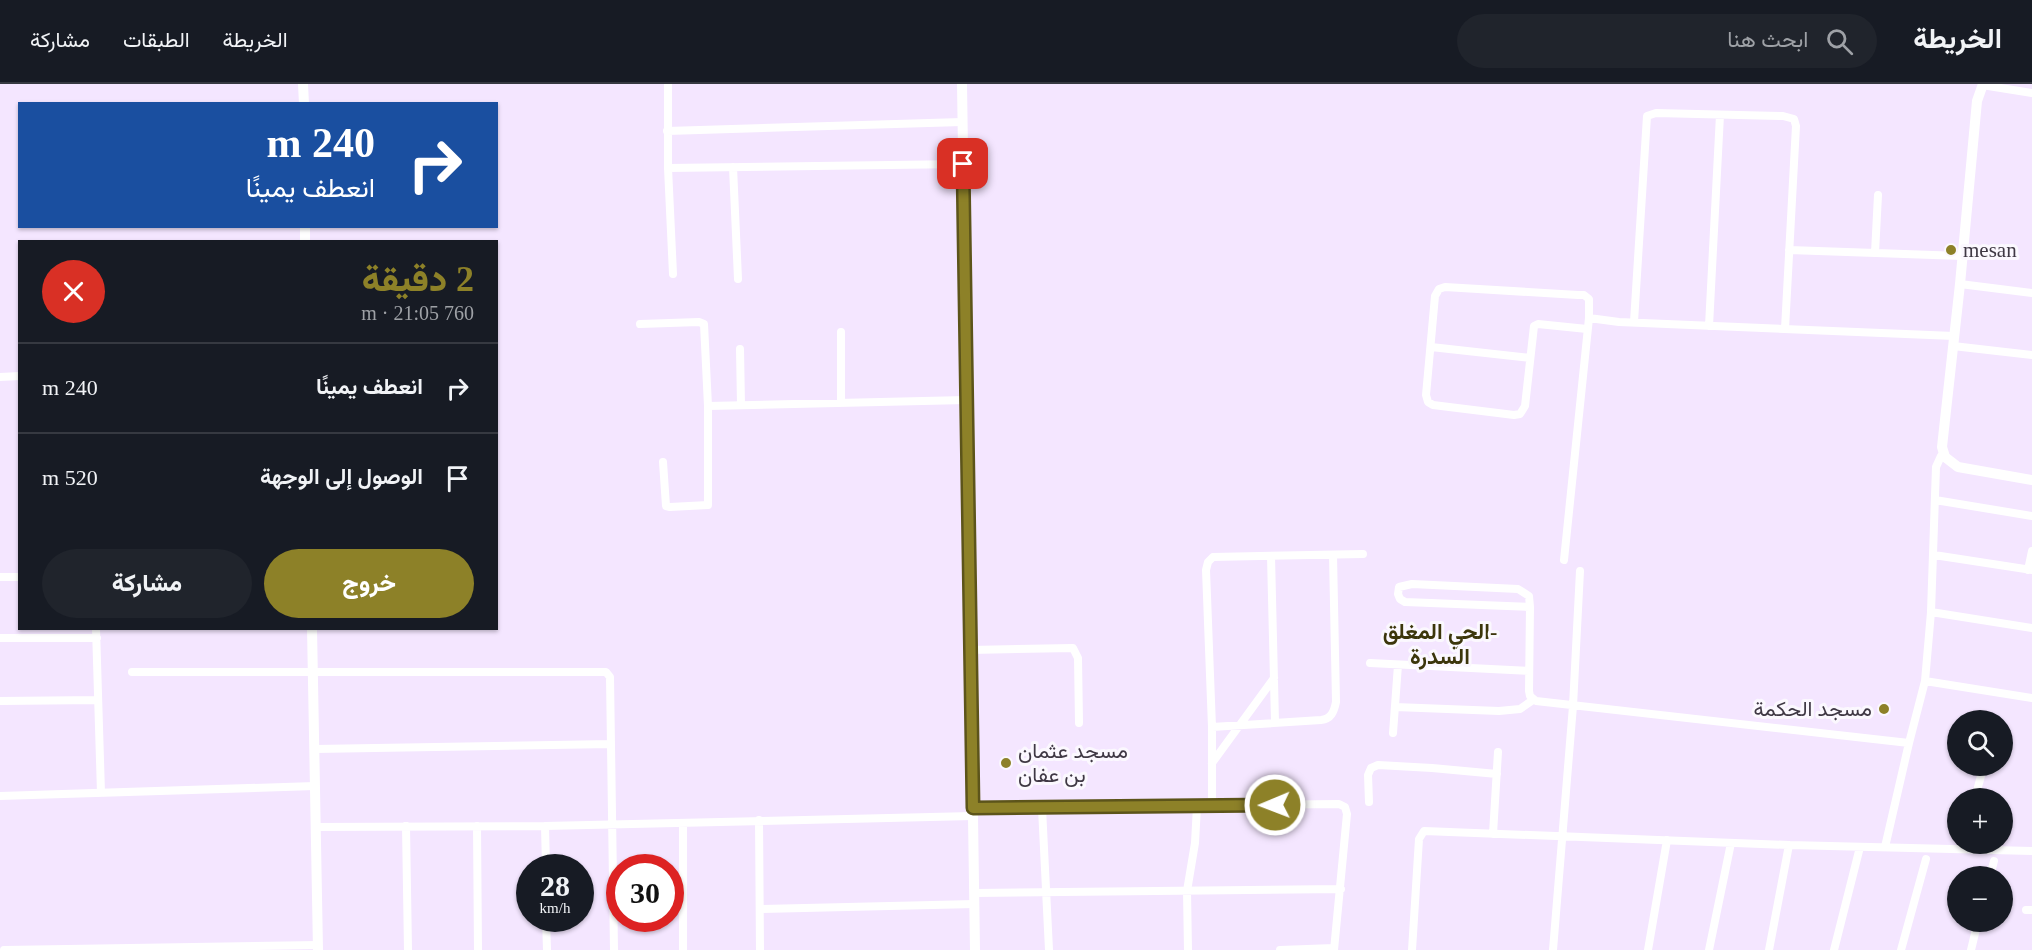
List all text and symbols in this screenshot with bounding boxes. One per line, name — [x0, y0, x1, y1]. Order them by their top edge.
search box — [1457, 14, 1877, 68]
text: الخريطة — [1913, 23, 2002, 54]
icon: search — [1823, 25, 1856, 58]
text: ابحث هنا — [1727, 27, 1808, 52]
text: مشاركة — [30, 28, 90, 52]
text: الطبقات — [123, 28, 190, 52]
text: الخريطة — [223, 28, 288, 52]
text: 240 m — [267, 120, 375, 166]
icon: right — [396, 126, 474, 204]
pin — [937, 138, 988, 189]
icon: arrive — [946, 147, 979, 180]
text: انعطف يمينًا — [246, 173, 375, 203]
place label: mesan — [1963, 238, 2017, 262]
marker: mesan — [1944, 243, 1958, 257]
text: 2 دقيقة — [362, 259, 474, 299]
button: close — [42, 260, 105, 323]
text: 760 m · 21:05 — [361, 302, 474, 324]
icon: right — [441, 372, 474, 405]
text: انعطف يمينًا — [316, 374, 423, 399]
text: 240 m — [42, 375, 98, 400]
icon: arrive — [441, 462, 474, 495]
text: الوصول إلى الوجهة — [260, 464, 423, 489]
text: 520 m — [42, 465, 98, 490]
button: مشاركة — [42, 549, 252, 618]
button: خروج — [264, 549, 474, 618]
district label: الحي المغلق- السدرة — [1383, 619, 1497, 670]
place label: مسجد الحكمة — [1753, 697, 1872, 721]
marker: مسجد الحكمة — [1877, 702, 1891, 716]
map controls — [1947, 710, 2013, 932]
button: search — [1947, 710, 2013, 776]
place label: مسجد عثمان بن عفان — [1018, 739, 1128, 787]
marker: مسجد عثمان بن عفان — [999, 756, 1013, 770]
position arrow — [1243, 773, 1307, 837]
button: + — [1947, 788, 2013, 854]
speed limit sign: 30 — [606, 854, 684, 932]
button: − — [1947, 866, 2013, 932]
text: 28 — [540, 869, 570, 902]
text: km/h — [540, 900, 570, 916]

